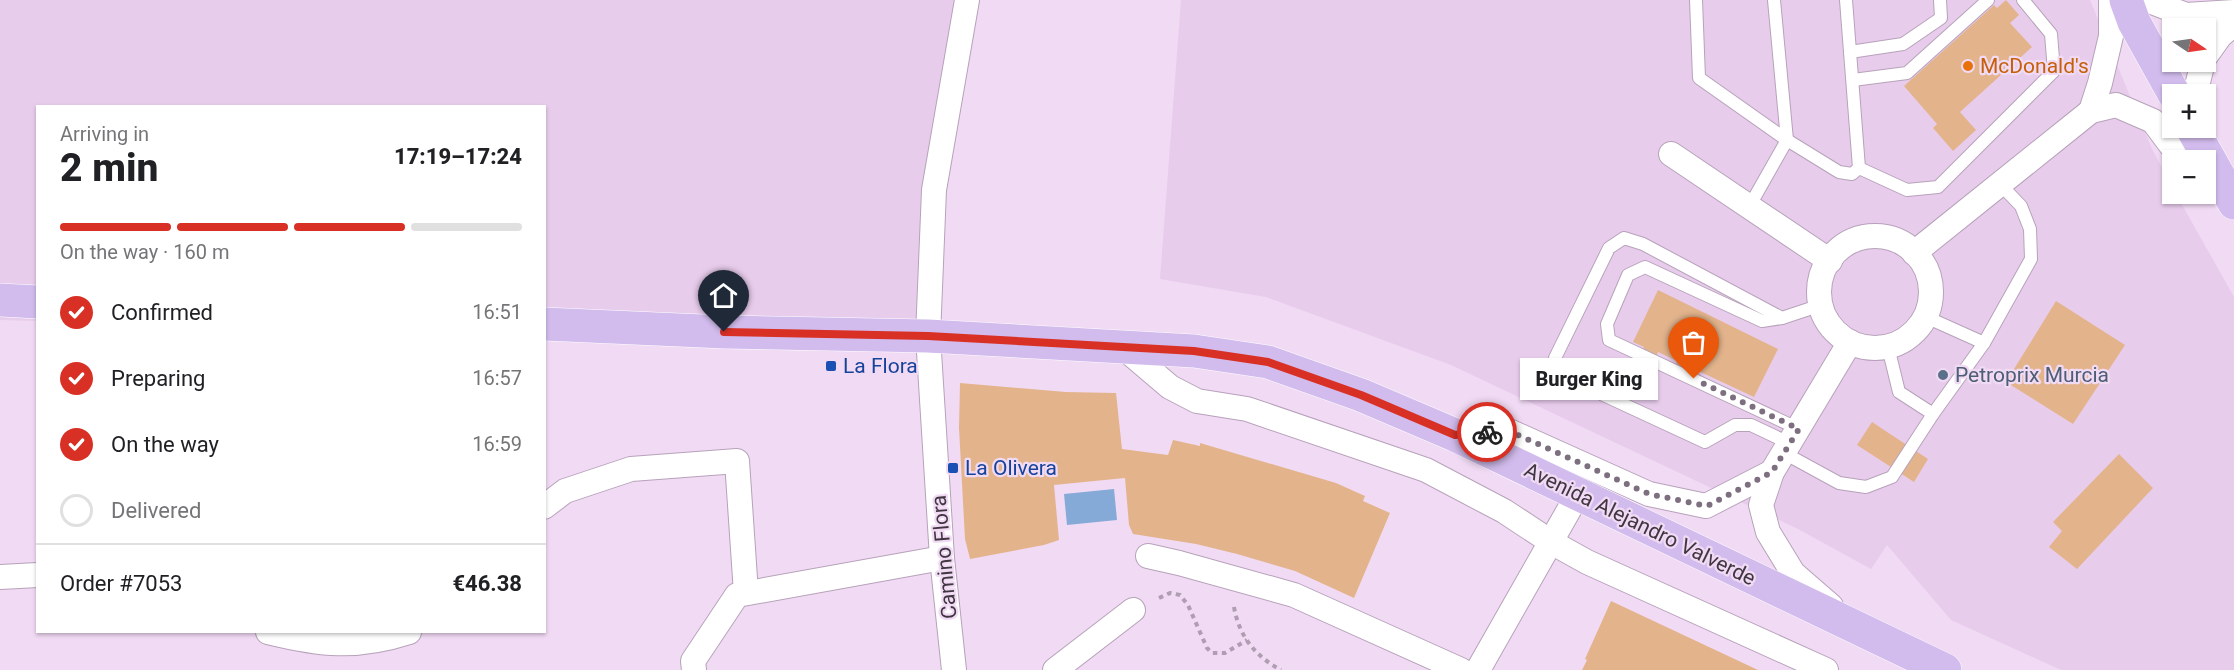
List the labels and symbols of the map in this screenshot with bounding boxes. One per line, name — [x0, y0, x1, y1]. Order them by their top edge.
north arrow — [2162, 18, 2216, 72]
place label: McDonald's — [1980, 54, 2089, 78]
marker: McDonald's — [1961, 59, 1975, 73]
pin — [698, 270, 749, 332]
pin — [1668, 317, 1719, 379]
place label: La Flora — [843, 354, 918, 378]
callout: Burger King — [1520, 358, 1658, 400]
marker: La Flora — [824, 359, 838, 373]
place label: Petroprix Murcia — [1955, 363, 2109, 387]
marker: Petroprix Murcia — [1936, 368, 1950, 382]
courier — [1457, 402, 1517, 462]
place label: La Olivera — [965, 456, 1057, 480]
street label: Avenida Alejandro Valverde — [1521, 458, 1759, 590]
marker: La Olivera — [946, 461, 960, 475]
street label: Camino Flora — [927, 494, 961, 620]

